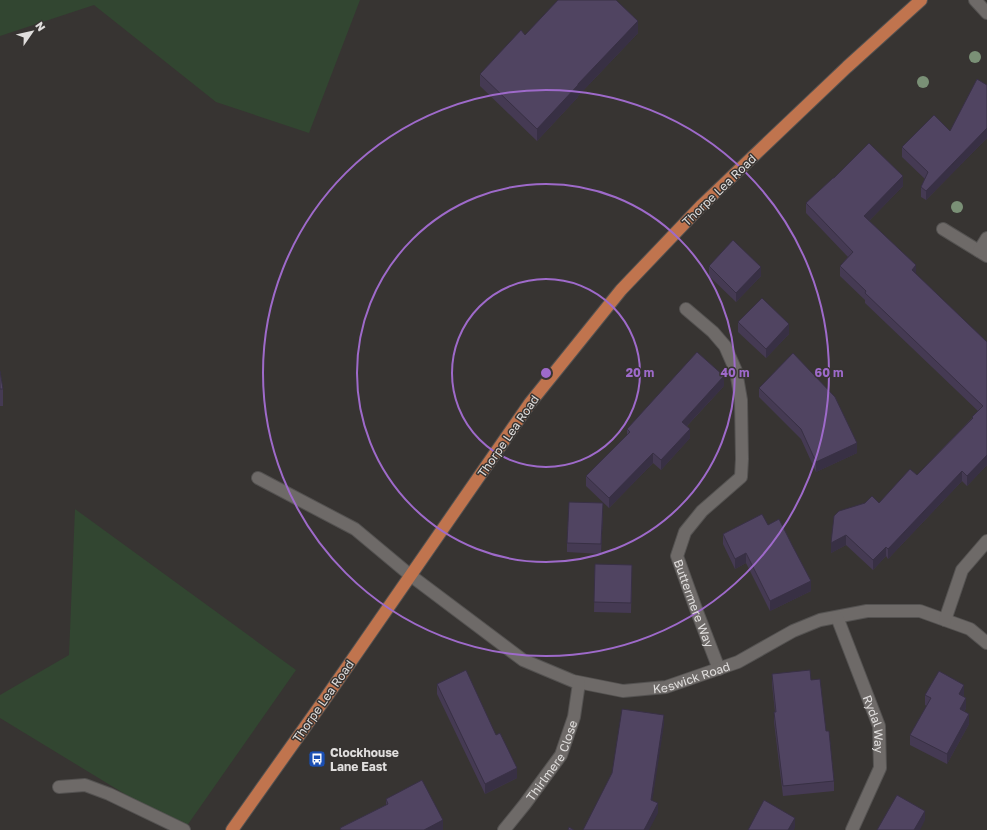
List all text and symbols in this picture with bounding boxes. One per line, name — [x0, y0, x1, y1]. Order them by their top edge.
north arrow — [12, 12, 52, 52]
text: N — [33, 19, 48, 33]
street label: Thorpe Lea Road — [679, 151, 759, 229]
text: 20 m — [626, 365, 654, 380]
text: 40 m — [721, 365, 749, 380]
text: 60 m — [815, 365, 843, 380]
centre of rings — [539, 366, 553, 380]
street label: Thorpe Lea Road — [474, 392, 542, 480]
street label: Buttermere Way — [671, 557, 718, 650]
street label: Thorpe Lea Road — [289, 657, 357, 745]
street label: Keswick Road — [652, 658, 732, 696]
street label: Rydal Way — [860, 693, 887, 754]
street label: Thirlmere Close — [522, 718, 580, 804]
place label: Clockhouse Lane East — [330, 745, 399, 774]
bus stop icon: Clockhouse Lane East — [307, 749, 327, 769]

